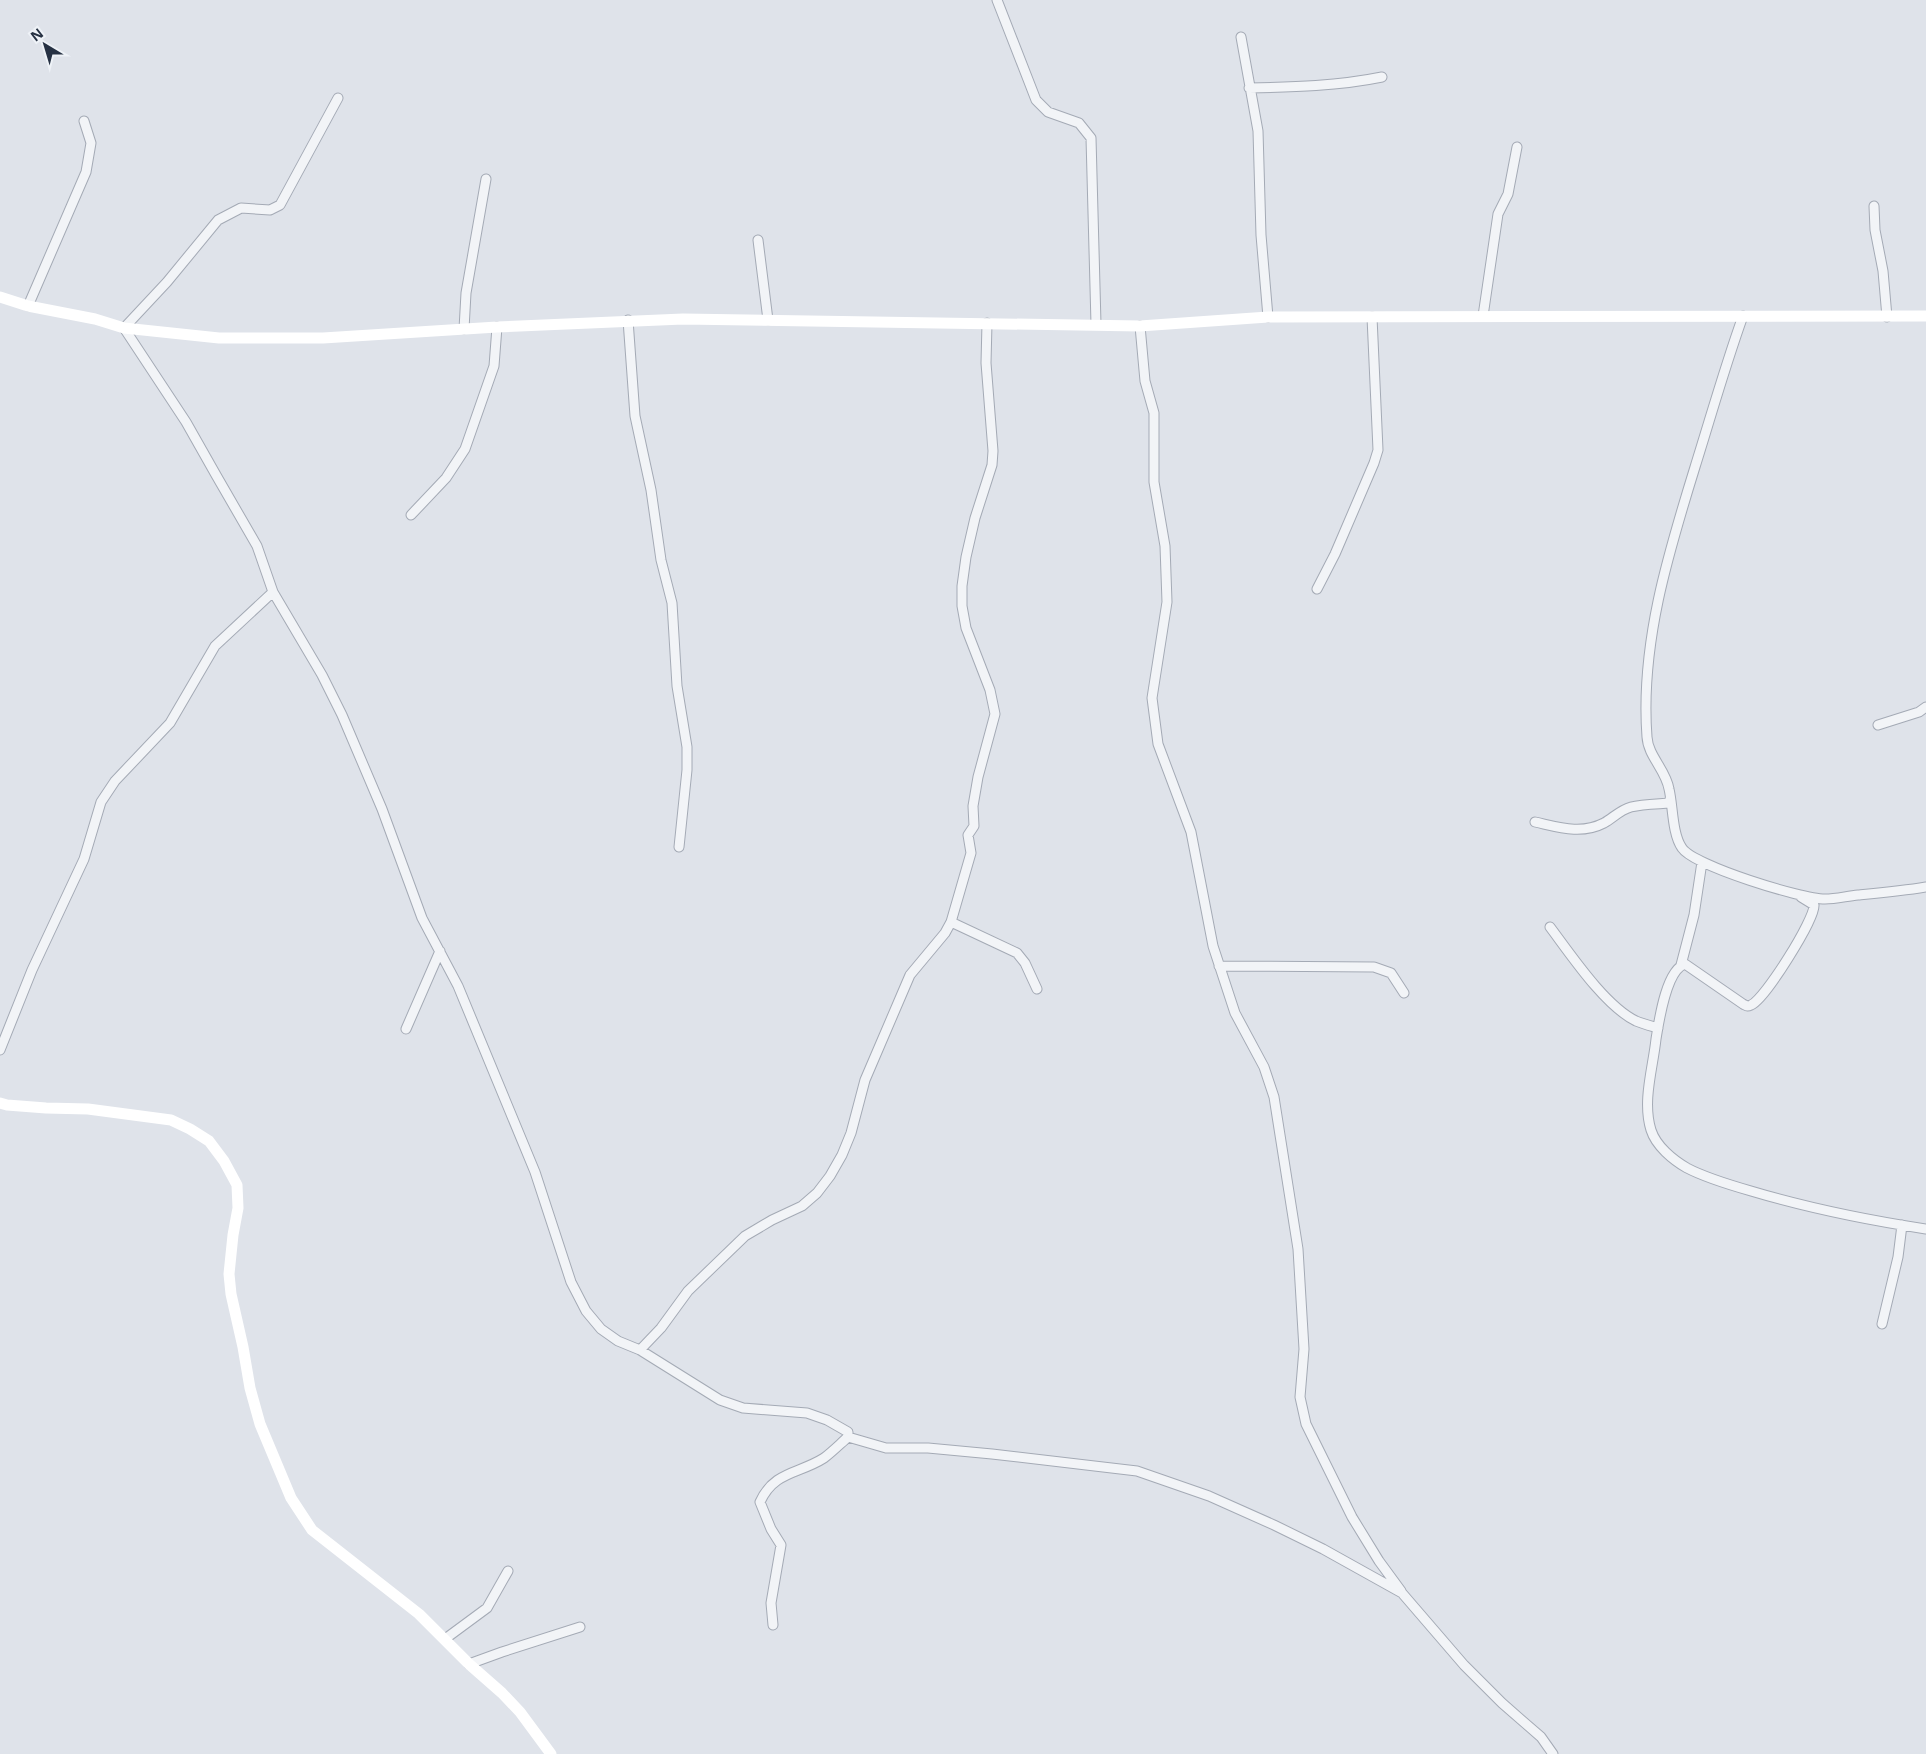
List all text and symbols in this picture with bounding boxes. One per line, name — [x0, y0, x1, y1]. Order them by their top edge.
north arrow — [20, 20, 70, 70]
text: N — [26, 23, 47, 45]

